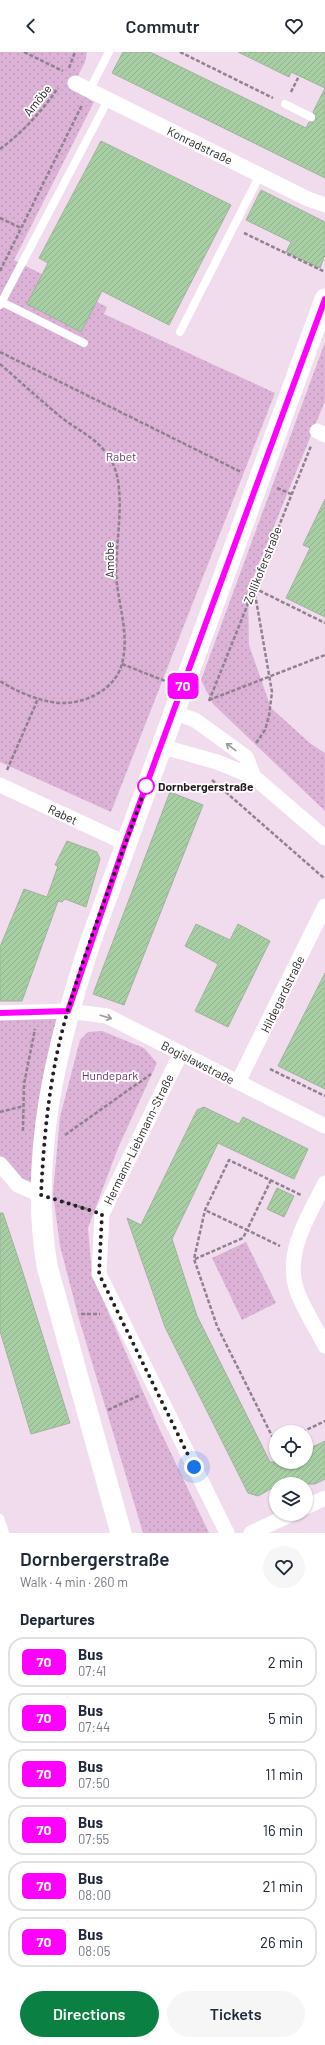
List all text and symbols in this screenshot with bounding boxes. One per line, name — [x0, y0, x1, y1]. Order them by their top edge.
icon: back — [20, 15, 42, 37]
text: Commutr — [125, 15, 200, 37]
icon: heart — [283, 15, 305, 37]
street label: Amöbe — [20, 81, 54, 119]
street label: Konradstraße — [165, 123, 235, 167]
park label: Rabet — [106, 449, 136, 463]
street label: Zollikoferstraße — [240, 524, 284, 606]
street label: Amöbe — [102, 542, 116, 578]
line badge: 70 — [165, 673, 201, 699]
text: 70 — [176, 677, 190, 694]
one-way arrow — [226, 742, 237, 751]
marker: Dornbergerstraße — [137, 777, 155, 795]
place label: Dornbergerstraße — [158, 779, 254, 793]
street label: Rabet — [46, 801, 80, 827]
street label: Hildegardstraße — [257, 953, 307, 1035]
one-way arrow — [99, 1014, 112, 1021]
street label: Bogislawstraße — [159, 1038, 237, 1086]
park label: Hundepark — [82, 1068, 138, 1082]
street label: Hermann-Liebmann-Straße — [100, 1071, 176, 1207]
map controls — [269, 1425, 313, 1521]
button: locate — [269, 1425, 313, 1469]
your location — [184, 1457, 204, 1477]
button: layers — [269, 1477, 313, 1521]
button: heart — [263, 1546, 305, 1588]
text: Dornbergerstraße — [20, 1547, 170, 1570]
text: Walk · 4 min · 260 m — [20, 1574, 128, 1590]
text: Departures — [20, 1610, 95, 1628]
text: Bus — [78, 1645, 103, 1663]
text: 70 — [37, 1653, 51, 1670]
text: 2 min — [268, 1653, 303, 1671]
text: 07:41 — [78, 1663, 106, 1679]
text: Bus — [78, 1701, 103, 1719]
text: 70 — [37, 1709, 51, 1726]
text: 5 min — [268, 1709, 303, 1727]
text: 07:44 — [78, 1719, 110, 1735]
text: Bus — [78, 1757, 103, 1775]
text: 70 — [37, 1765, 51, 1782]
text: 11 min — [265, 1765, 303, 1783]
text: 07:50 — [78, 1775, 110, 1791]
text: Bus — [78, 1813, 103, 1831]
text: 70 — [37, 1821, 51, 1838]
text: 16 min — [263, 1821, 303, 1839]
text: 07:55 — [78, 1831, 109, 1847]
text: Bus — [78, 1869, 103, 1887]
text: 70 — [37, 1877, 51, 1894]
text: 21 min — [263, 1877, 303, 1895]
text: 08:00 — [78, 1887, 111, 1903]
text: Bus — [78, 1925, 103, 1943]
text: 70 — [37, 1933, 51, 1950]
text: 26 min — [260, 1933, 303, 1951]
text: 08:05 — [78, 1943, 111, 1959]
button: Directions — [20, 1991, 159, 2037]
button: Tickets — [167, 1991, 305, 2037]

